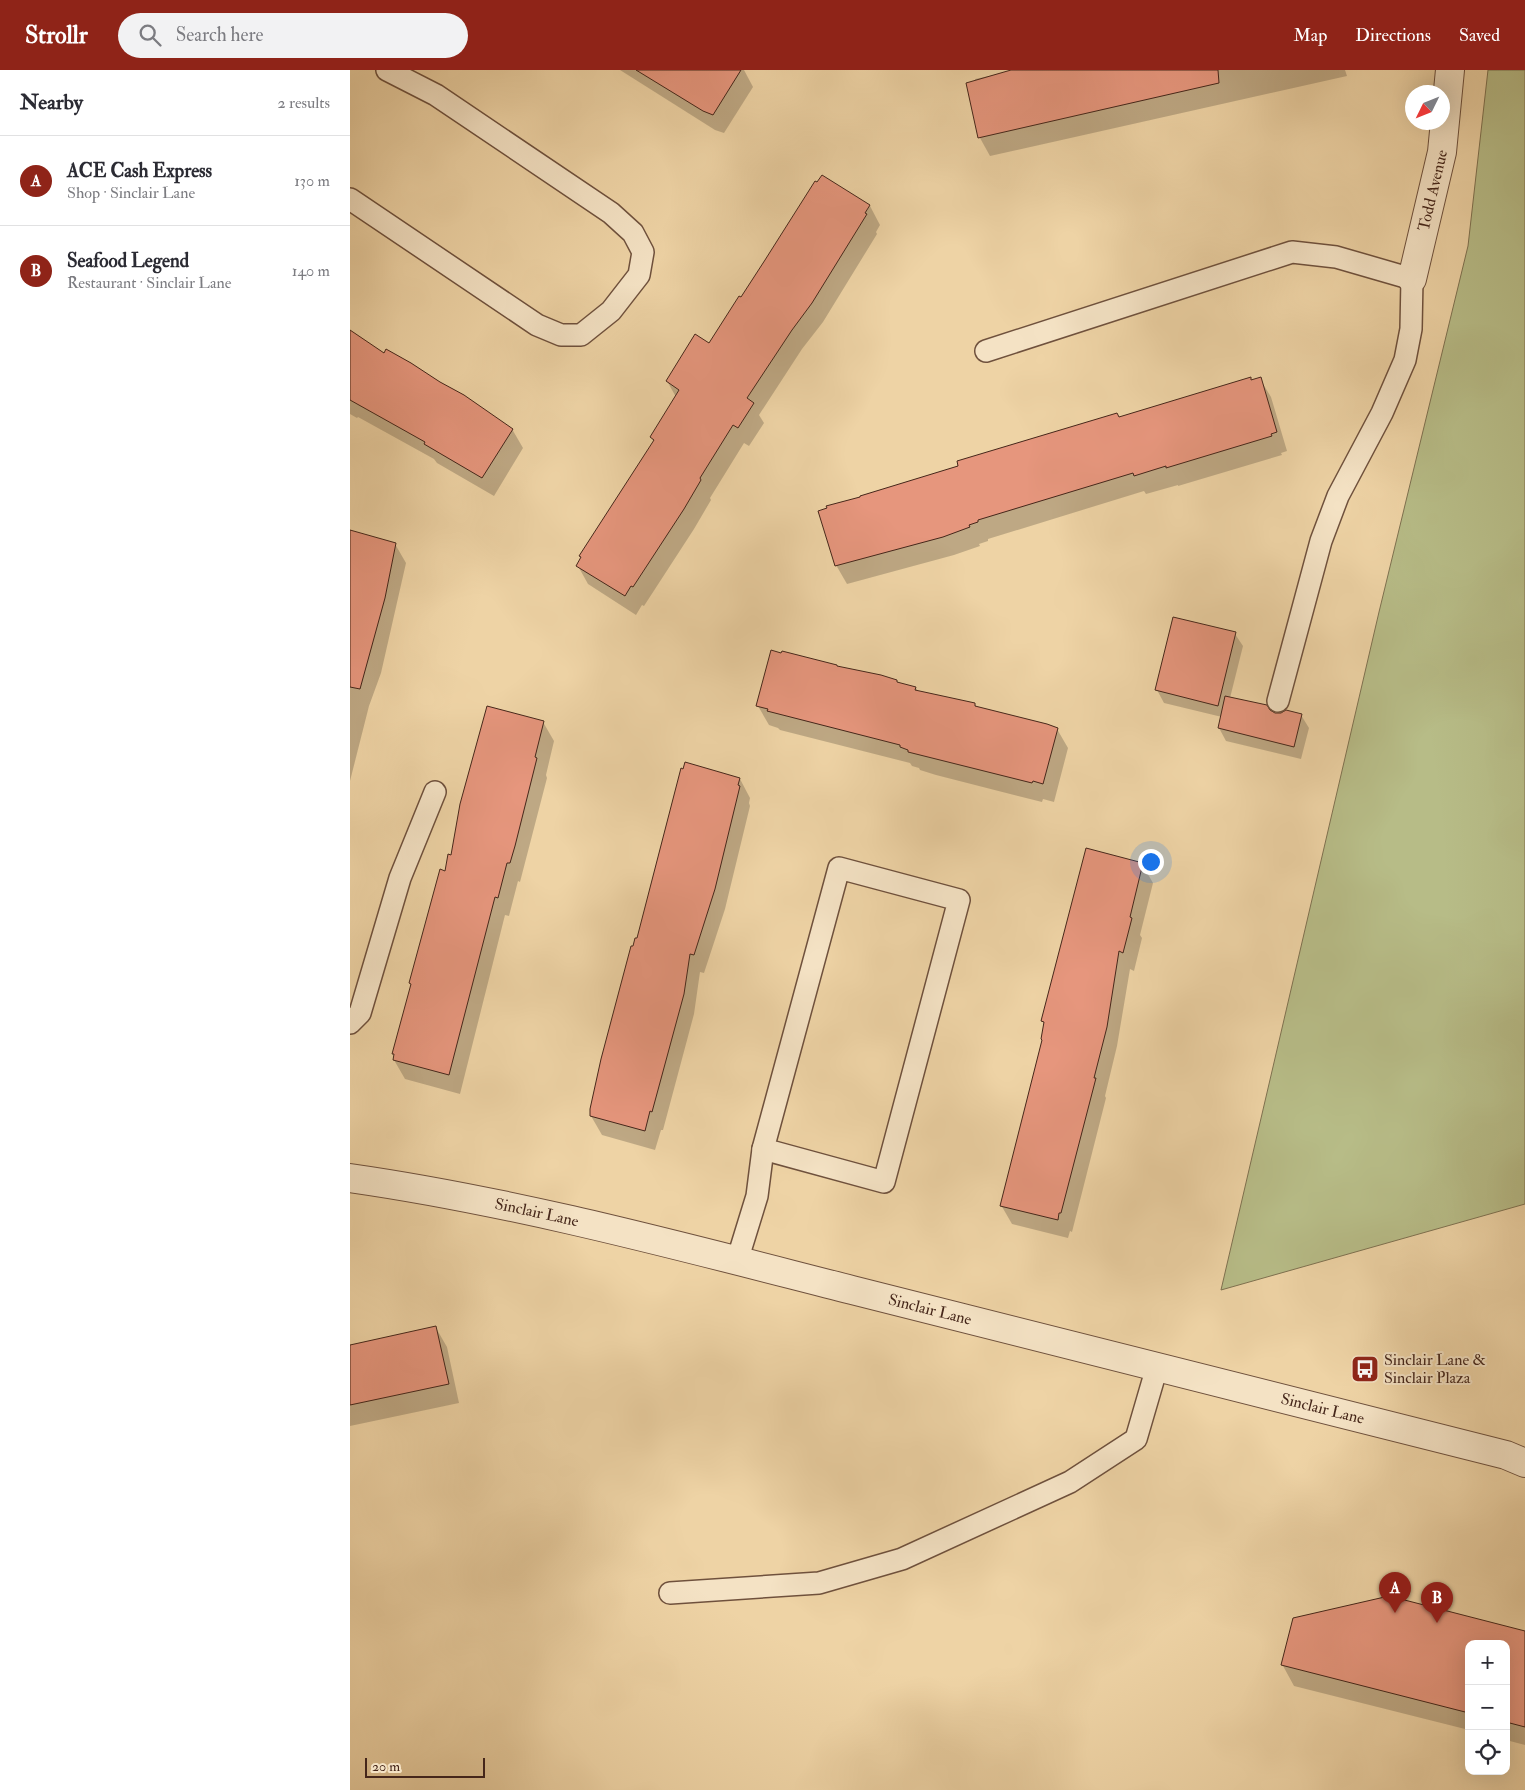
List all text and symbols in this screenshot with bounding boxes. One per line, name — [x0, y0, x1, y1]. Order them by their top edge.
search box — [118, 13, 468, 58]
text: Strollr — [25, 20, 88, 51]
icon: search — [136, 21, 164, 49]
text: Search here — [176, 23, 264, 47]
text: Map — [1294, 24, 1327, 47]
text: Directions — [1355, 24, 1431, 47]
text: Saved — [1459, 24, 1500, 47]
north arrow — [1405, 85, 1450, 130]
text: Nearby — [20, 89, 83, 116]
text: 2 results — [277, 93, 330, 113]
street label: Todd Avenue — [1414, 147, 1452, 233]
text: ACE Cash Express — [67, 159, 212, 183]
text: A — [31, 171, 41, 191]
text: 130 m — [294, 171, 330, 191]
text: Shop · Sinclair Lane — [67, 183, 195, 203]
text: Seafood Legend — [67, 249, 189, 273]
text: B — [31, 261, 41, 281]
text: 140 m — [292, 261, 330, 281]
text: Restaurant · Sinclair Lane — [67, 273, 231, 293]
your location — [1138, 849, 1164, 875]
street label: Sinclair Lane — [493, 1194, 581, 1232]
street label: Sinclair Lane — [886, 1290, 974, 1330]
place label: Sinclair Lane & Sinclair Plaza — [1384, 1350, 1486, 1388]
bus stop icon: Sinclair Lane & Sinclair Plaza — [1350, 1354, 1380, 1384]
street label: Sinclair Lane — [1279, 1389, 1367, 1429]
pin: A — [1379, 1572, 1411, 1613]
pin: B — [1421, 1582, 1453, 1623]
map controls — [1465, 1640, 1510, 1775]
button: + — [1465, 1640, 1510, 1685]
button: − — [1465, 1685, 1510, 1730]
button: locate — [1465, 1730, 1510, 1775]
scale bar — [365, 1755, 485, 1778]
text: 20 m — [372, 1758, 400, 1775]

